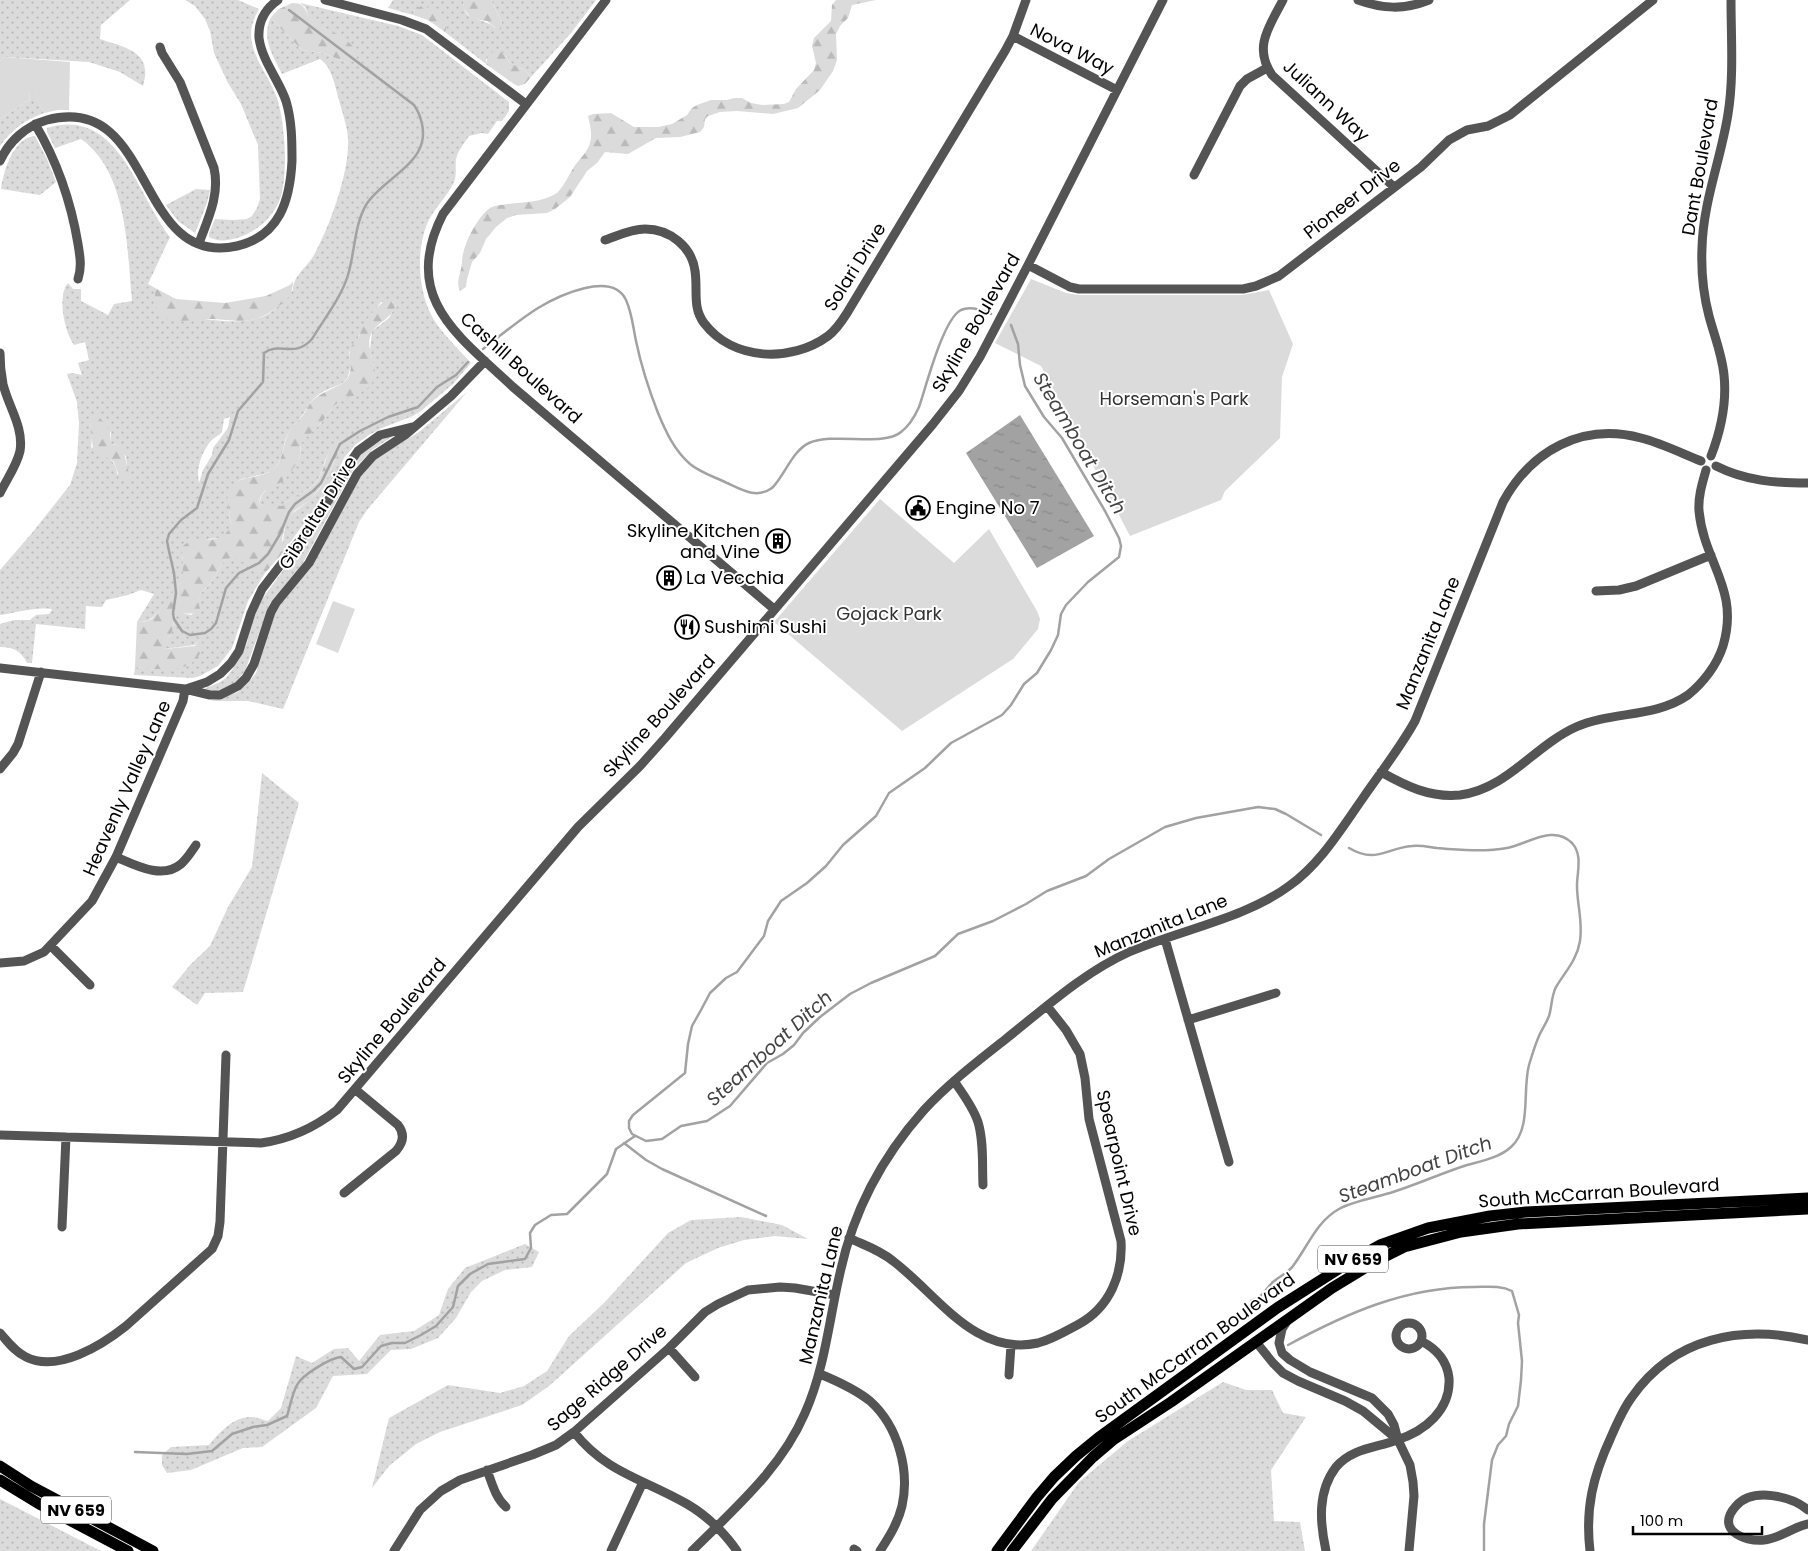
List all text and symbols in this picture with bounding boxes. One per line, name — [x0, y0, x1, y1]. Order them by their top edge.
street label: Nova Way — [1026, 17, 1118, 80]
street label: Juliann Way — [1278, 54, 1375, 147]
street label: Dant Boulevard — [1675, 96, 1724, 237]
street label: Pioneer Drive — [1298, 153, 1405, 244]
street label: Solari Drive — [818, 218, 892, 316]
street label: Skyline Boulevard — [925, 248, 1026, 397]
street label: Cashill Boulevard — [455, 306, 588, 429]
water label: Steamboat Ditch — [1026, 367, 1133, 519]
park label: Horseman's Park — [1099, 386, 1249, 411]
street label: Gibraltar Drive — [273, 451, 362, 574]
public building icon: Engine No 7 — [905, 495, 931, 521]
place label: Engine No 7 — [936, 495, 1040, 520]
place label: Skyline Kitchen and Vine — [627, 518, 760, 564]
building icon: Skyline Kitchen and Vine — [765, 528, 791, 554]
building icon: La Vecchia — [656, 565, 682, 591]
place label: La Vecchia — [686, 565, 784, 590]
street label: Manzanita Lane — [1389, 572, 1466, 713]
park label: Gojack Park — [836, 601, 943, 626]
restaurant icon: Sushimi Sushi — [674, 614, 700, 640]
place label: Sushimi Sushi — [704, 614, 827, 639]
street label: Skyline Boulevard — [597, 649, 720, 782]
street label: Heavenly Valley Lane — [77, 696, 177, 880]
street label: Manzanita Lane — [1090, 887, 1231, 964]
street label: Skyline Boulevard — [332, 952, 452, 1089]
water label: Steamboat Ditch — [700, 984, 838, 1112]
street label: Spearpoint Drive — [1091, 1088, 1148, 1238]
water label: Steamboat Ditch — [1335, 1129, 1496, 1210]
street label: South McCarran Boulevard — [1478, 1172, 1720, 1213]
street label: Manzanita Lane — [792, 1223, 849, 1367]
road number: NV 659 — [1318, 1246, 1388, 1272]
street label: South McCarran Boulevard — [1090, 1266, 1300, 1429]
street label: Sage Ridge Drive — [541, 1318, 672, 1437]
road number: NV 659 — [41, 1496, 111, 1524]
scale bar — [1633, 1504, 1762, 1536]
text: 100 m — [1640, 1510, 1683, 1531]

